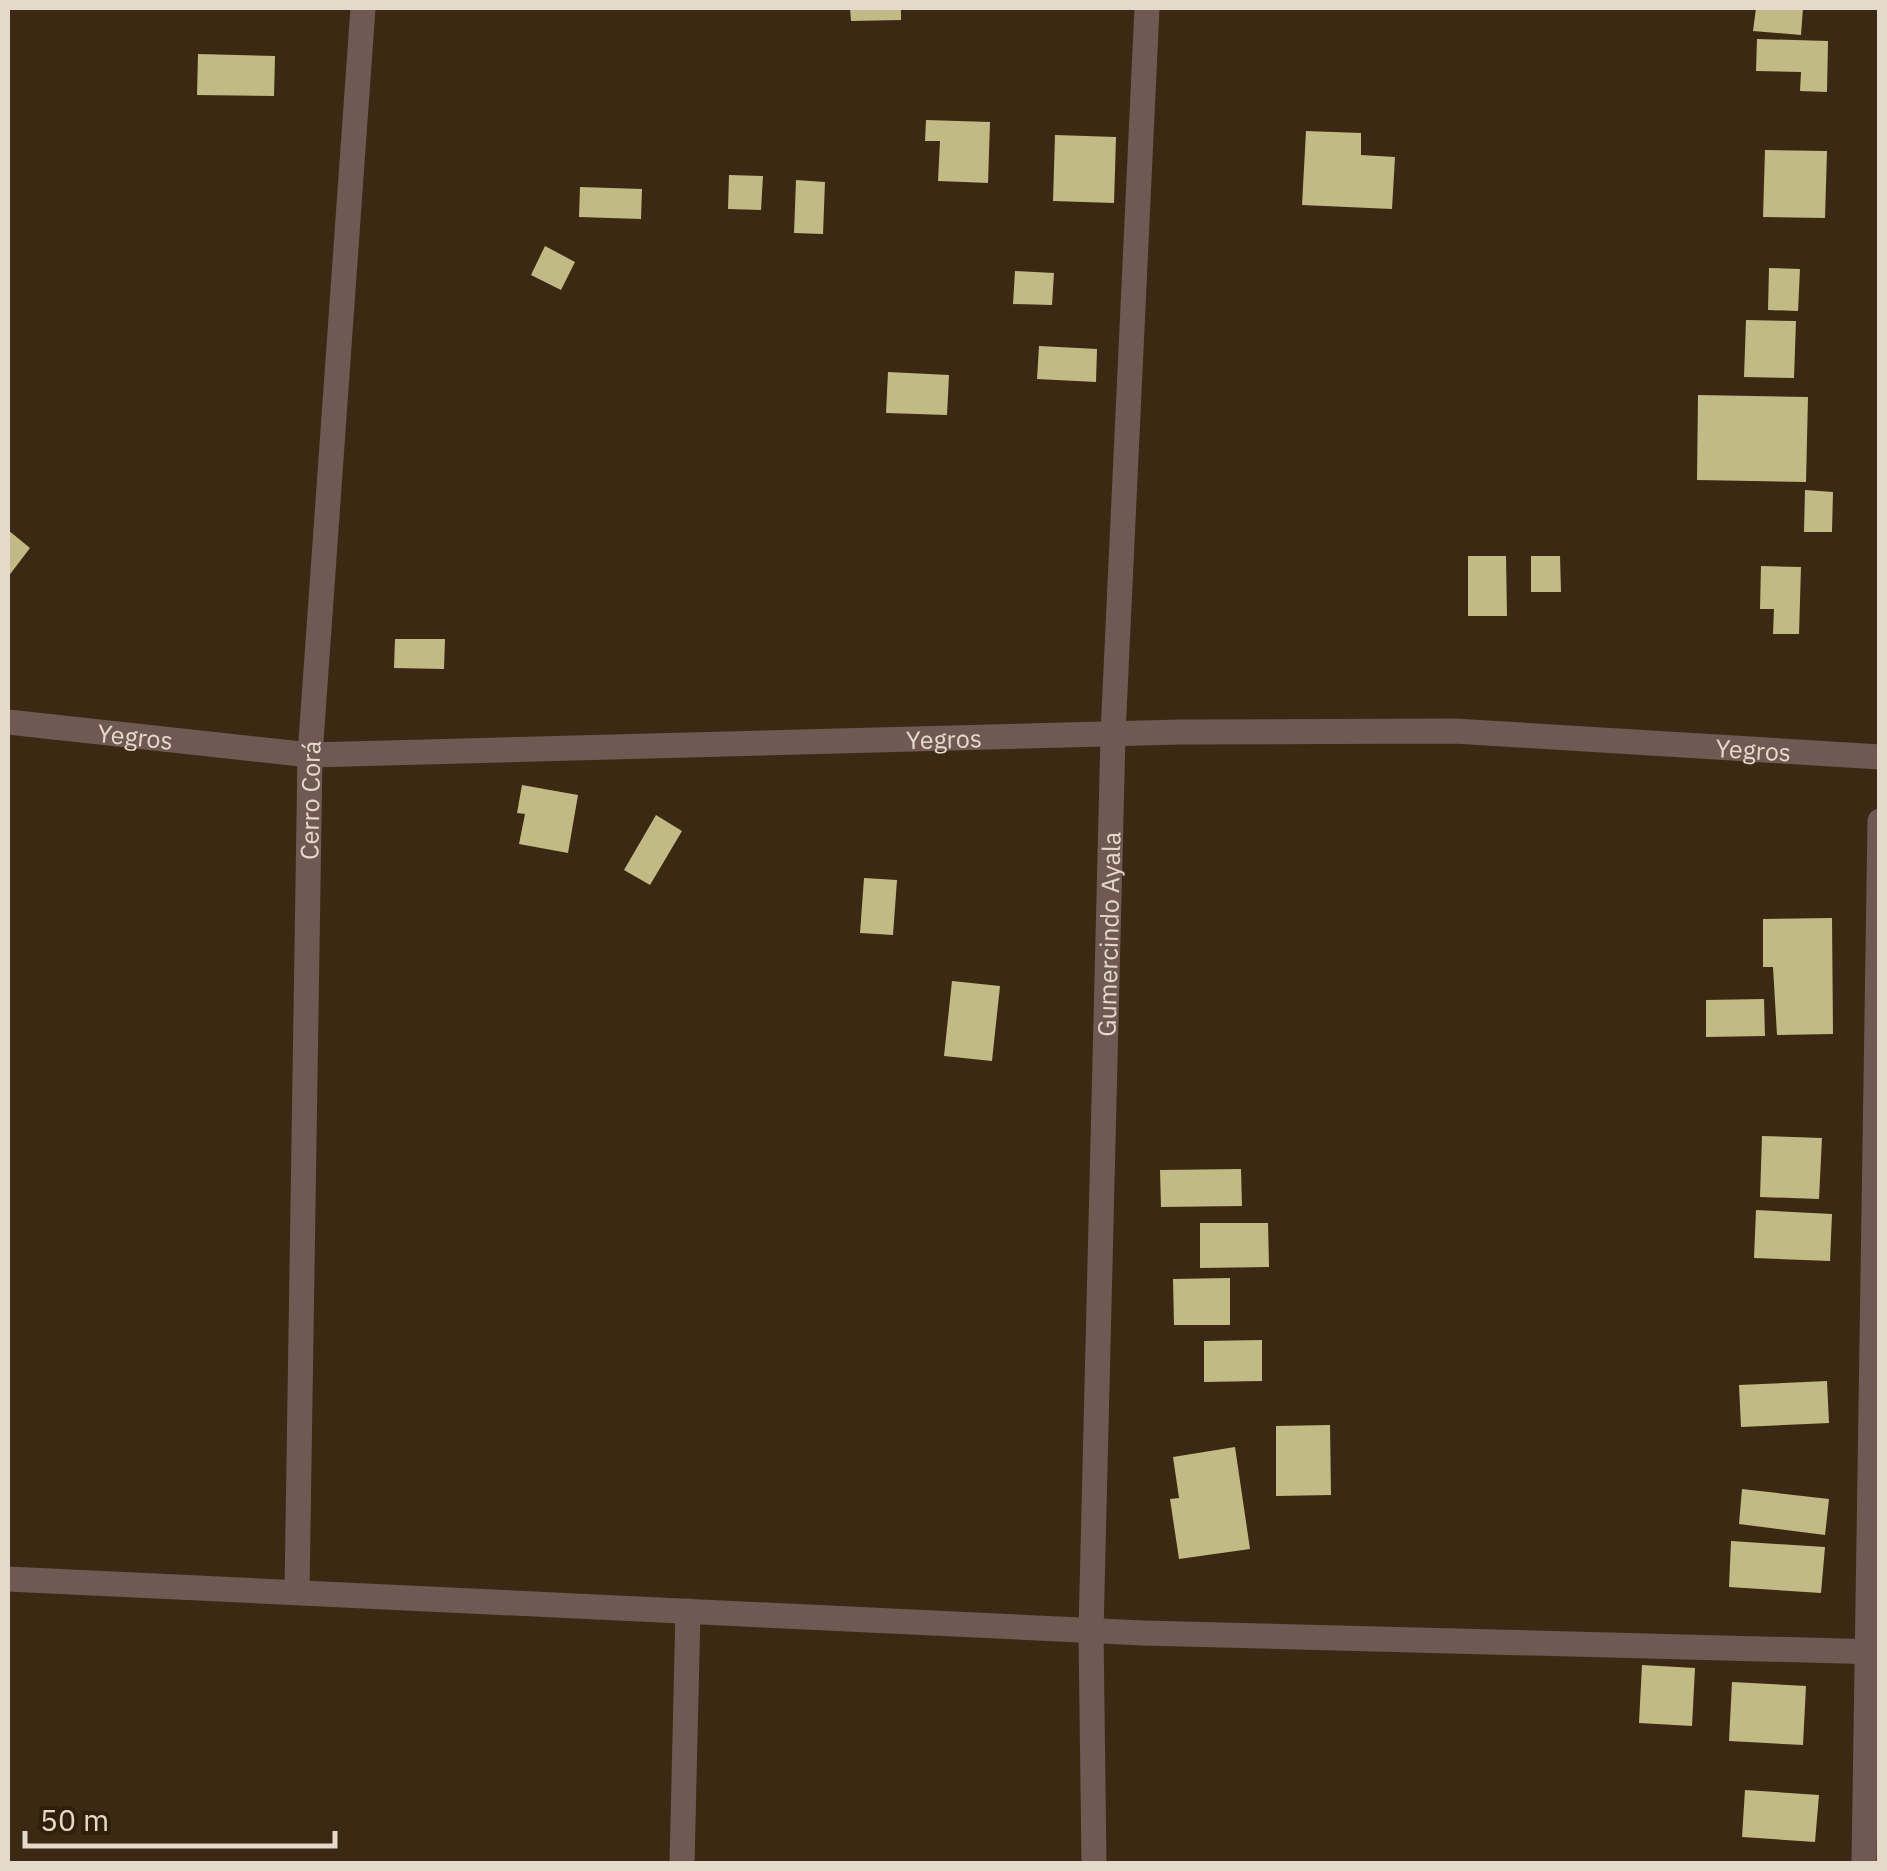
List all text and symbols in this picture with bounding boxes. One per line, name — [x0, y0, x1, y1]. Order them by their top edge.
street label: Yegros — [96, 715, 175, 756]
street label: Yegros — [906, 721, 982, 756]
street label: Yegros — [1715, 730, 1792, 768]
street label: Cerro Corá — [292, 739, 327, 860]
street label: Gumercindo Ayala — [1089, 831, 1127, 1037]
scale bar — [25, 1786, 335, 1848]
text: 50 m — [40, 1800, 109, 1839]

